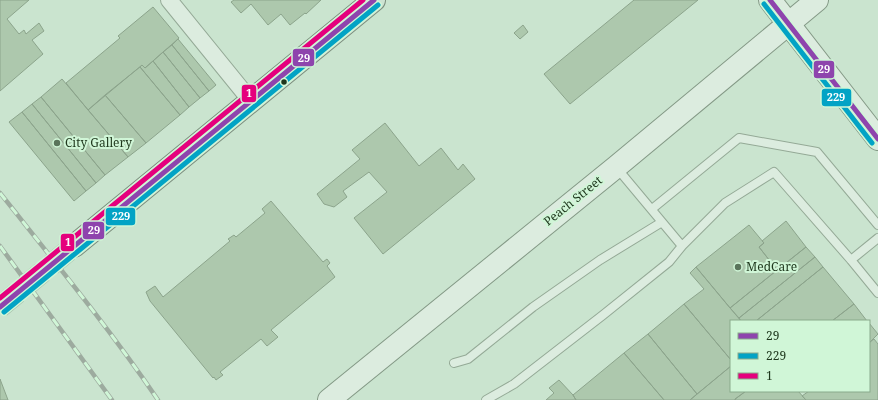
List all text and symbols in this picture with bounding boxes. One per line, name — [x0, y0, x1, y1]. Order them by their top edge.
line badge: 29 — [292, 48, 315, 67]
text: 29 — [298, 50, 310, 65]
line badge: 29 — [813, 60, 835, 79]
text: 29 — [818, 61, 830, 76]
unlabelled marker — [279, 77, 289, 87]
line badge: 1 — [241, 84, 257, 103]
text: 1 — [246, 85, 252, 100]
line badge: 229 — [821, 88, 852, 107]
text: 229 — [827, 89, 845, 104]
place label: City Gallery — [65, 134, 132, 151]
marker: City Gallery — [52, 138, 62, 148]
street label: Peach Street — [540, 172, 605, 229]
line badge: 229 — [105, 207, 136, 226]
text: 229 — [112, 208, 130, 223]
line badge: 29 — [82, 221, 105, 240]
text: 29 — [88, 222, 100, 237]
line badge: 1 — [60, 233, 75, 252]
text: 1 — [65, 234, 71, 249]
place label: MedCare — [746, 258, 797, 275]
marker: MedCare — [733, 262, 743, 272]
legend — [730, 320, 870, 392]
text: 29 — [766, 327, 779, 344]
text: 229 — [766, 347, 786, 364]
text: 1 — [766, 367, 773, 384]

